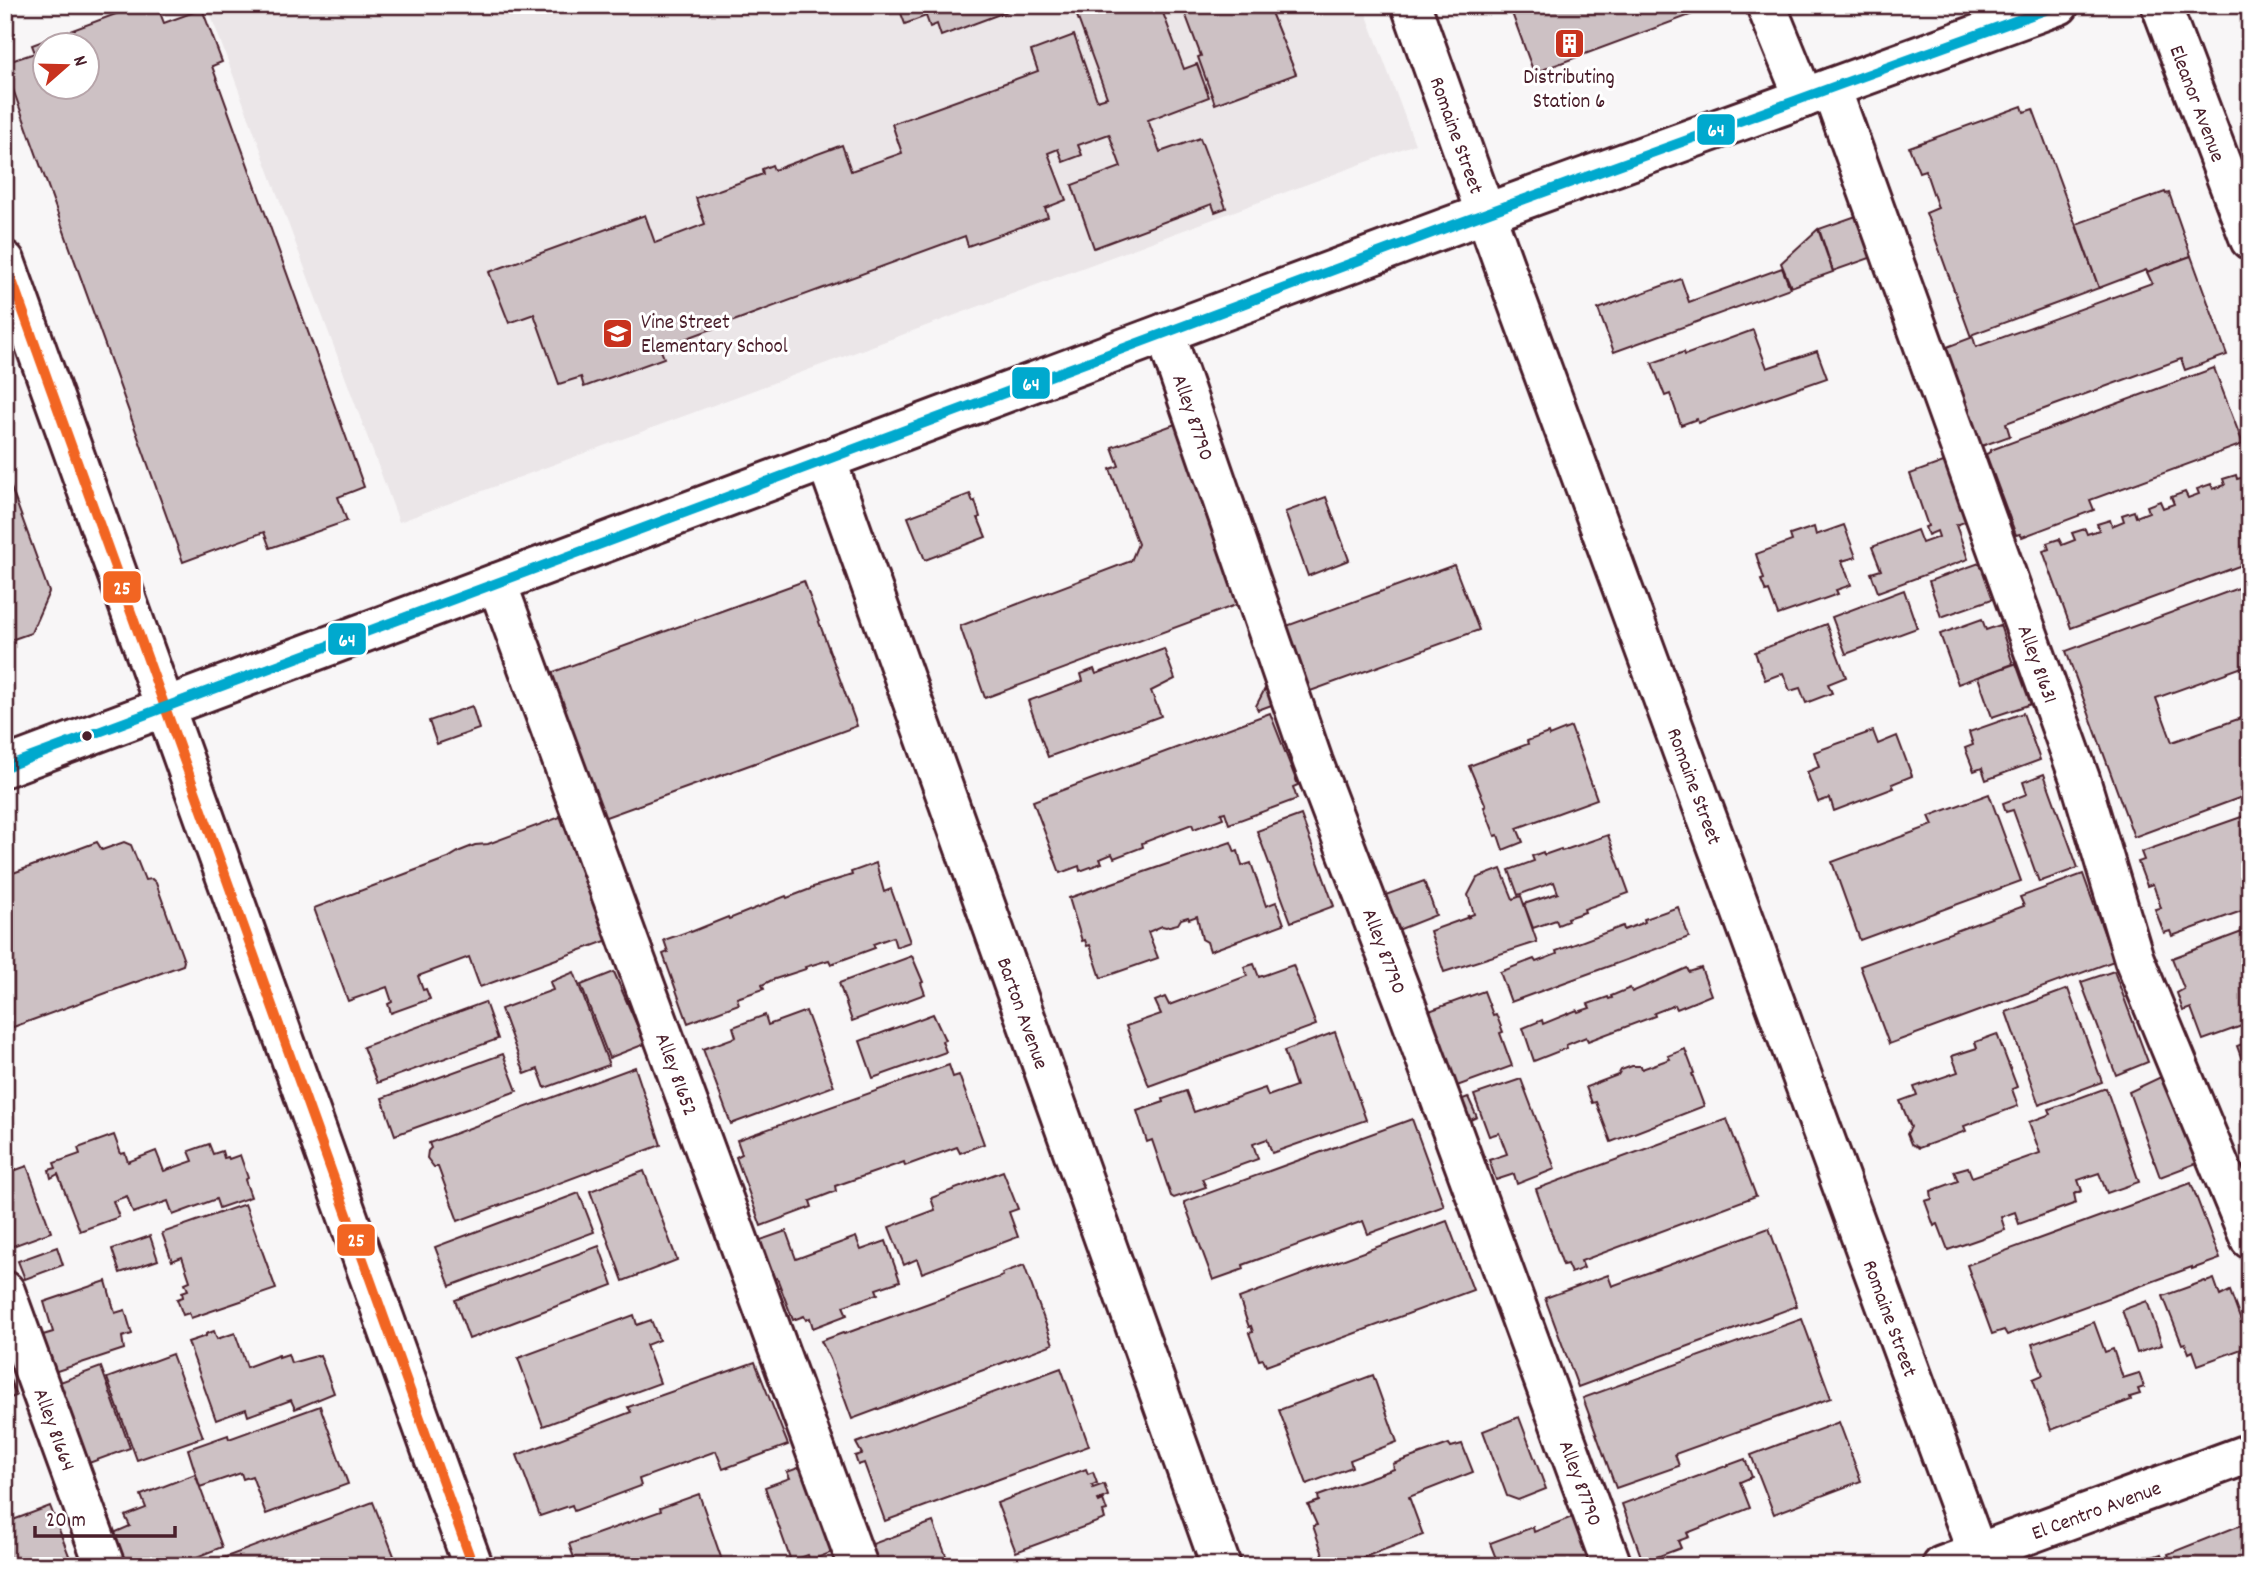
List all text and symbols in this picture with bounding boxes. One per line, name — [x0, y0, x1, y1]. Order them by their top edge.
building icon: Distributing Station 6 — [1552, 27, 1586, 61]
north arrow — [32, 32, 102, 102]
street label: Eleanor Avenue — [2160, 42, 2231, 167]
text: N — [64, 52, 93, 70]
place label: Distributing Station 6 — [1523, 64, 1615, 118]
street label: Romaine Street — [1420, 73, 1489, 199]
line badge: 64 — [1696, 113, 1736, 146]
text: 64 — [1707, 119, 1725, 146]
place label: Vine Street Elementary School — [641, 309, 788, 363]
school or university icon: Vine Street Elementary School — [601, 316, 635, 350]
line badge: 64 — [1011, 366, 1051, 400]
street label: Alley 87790 — [1162, 371, 1220, 465]
text: 64 — [1022, 373, 1040, 400]
line badge: 25 — [102, 570, 142, 604]
text: 25 — [113, 577, 131, 604]
street label: Alley 81631 — [2008, 621, 2064, 708]
line badge: 64 — [327, 622, 367, 656]
text: 64 — [338, 629, 356, 656]
street label: Romaine Street — [1657, 724, 1728, 850]
unlabelled marker — [80, 729, 94, 743]
street label: Alley 87790 — [1352, 905, 1412, 999]
street label: Barton Avenue — [987, 954, 1055, 1074]
street label: Alley 81652 — [646, 1029, 703, 1121]
line badge: 25 — [336, 1223, 376, 1257]
text: 25 — [347, 1229, 365, 1256]
street label: Romaine Street — [1853, 1256, 1923, 1382]
street label: Alley 81664 — [24, 1384, 81, 1476]
street label: Alley 87790 — [1549, 1437, 1608, 1531]
street label: El Centro Avenue — [2028, 1475, 2166, 1550]
scale bar — [35, 1494, 175, 1538]
text: 20 m — [46, 1507, 86, 1537]

